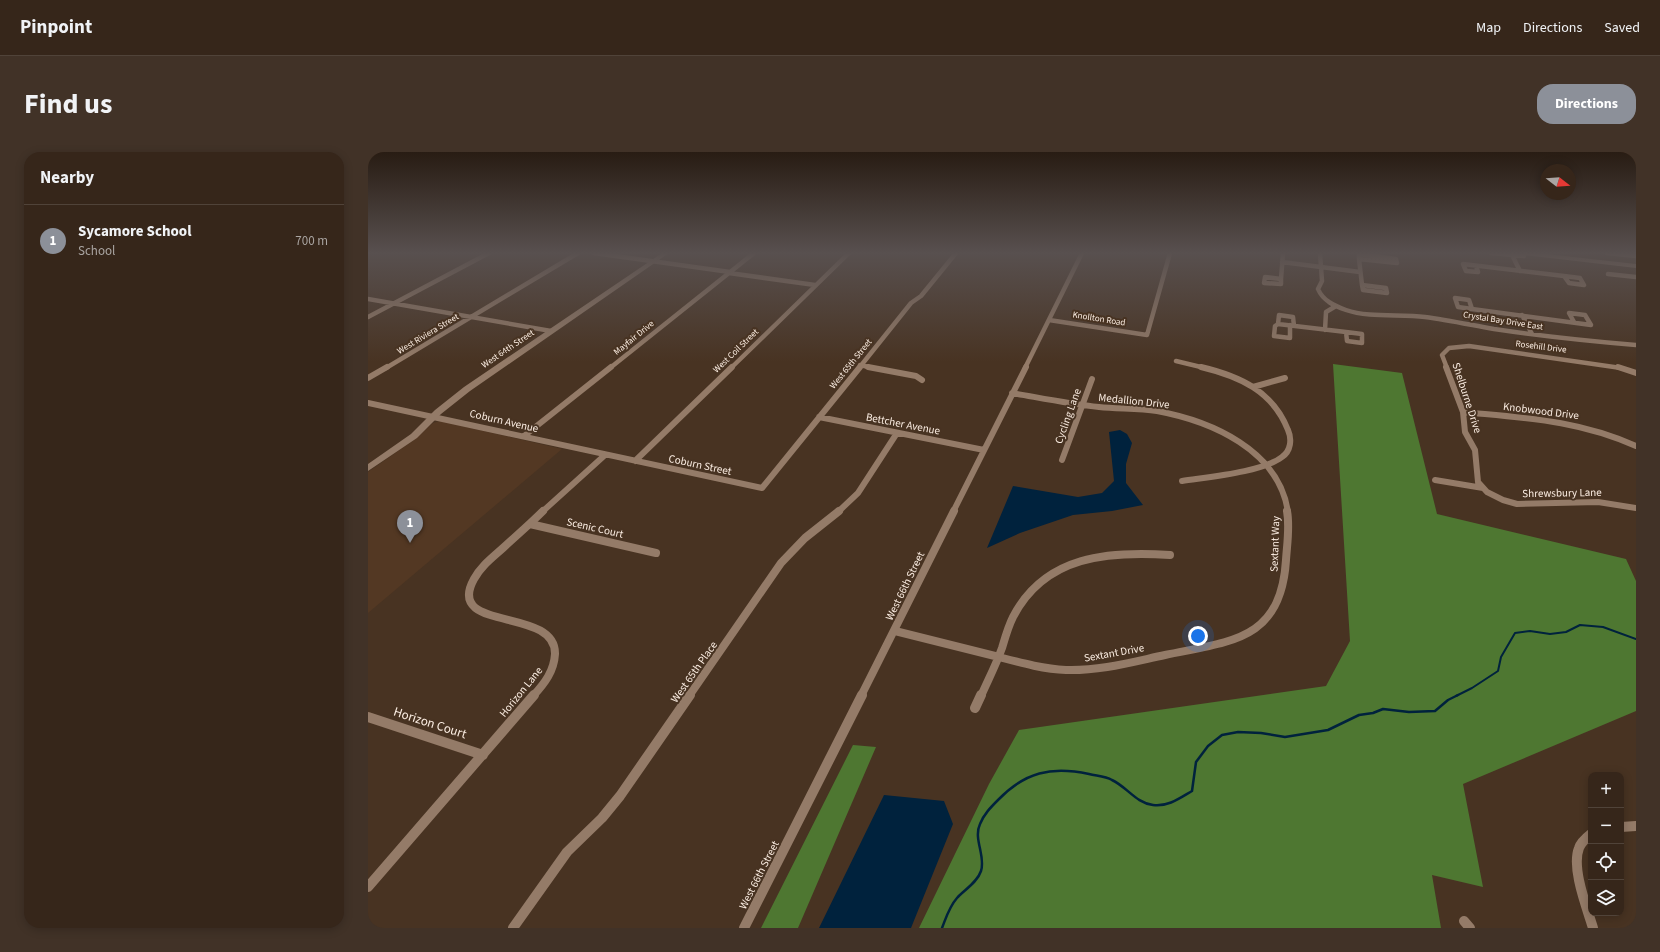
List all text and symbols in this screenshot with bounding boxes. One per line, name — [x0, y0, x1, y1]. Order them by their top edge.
text: Pinpoint — [20, 14, 92, 41]
text: Map — [1476, 18, 1501, 38]
text: Directions — [1523, 18, 1582, 38]
text: Saved — [1604, 18, 1640, 38]
text: Find us — [24, 84, 112, 124]
button: Directions — [1537, 84, 1636, 124]
north arrow — [1540, 164, 1576, 200]
text: Nearby — [40, 166, 94, 190]
text: Sycamore School — [78, 221, 191, 242]
text: 1 — [50, 232, 56, 250]
text: 700 m — [295, 232, 328, 250]
text: School — [78, 242, 115, 260]
street label: Knollton Road — [1072, 308, 1126, 330]
street label: Crystal Bay Drive East — [1462, 308, 1544, 334]
street label: West Riviera Street — [395, 310, 461, 358]
street label: Mayfair Drive — [611, 317, 658, 358]
street label: West 64th Street — [479, 326, 537, 372]
street label: West Coil Street — [710, 326, 762, 376]
street label: West 65th Street — [827, 336, 875, 392]
street label: Rosehill Drive — [1515, 337, 1568, 357]
street label: Shelburne Drive — [1449, 361, 1486, 436]
street label: Cycling Lane — [1051, 386, 1085, 446]
street label: Medallion Drive — [1098, 390, 1171, 412]
street label: Knobwood Drive — [1502, 399, 1580, 423]
street label: Coburn Avenue — [468, 406, 540, 436]
street label: Bettcher Avenue — [865, 409, 942, 439]
street label: Coburn Street — [667, 451, 733, 479]
street label: Shrewsbury Lane — [1522, 485, 1602, 501]
pin: 1 — [397, 510, 423, 543]
street label: Scenic Court — [565, 514, 625, 542]
street label: Sextant Way — [1267, 516, 1283, 572]
street label: West 66th Street — [882, 549, 928, 623]
your location — [1188, 626, 1208, 646]
street label: West 65th Place — [667, 638, 721, 706]
street label: Sextant Drive — [1083, 640, 1146, 666]
street label: Horizon Lane — [496, 663, 546, 720]
street label: Horizon Court — [391, 703, 469, 743]
map controls — [1588, 772, 1624, 916]
button: + — [1588, 772, 1624, 808]
button: − — [1588, 808, 1624, 844]
street label: West 66th Street — [735, 838, 783, 912]
button: locate — [1588, 844, 1624, 880]
button: layers — [1588, 880, 1624, 916]

